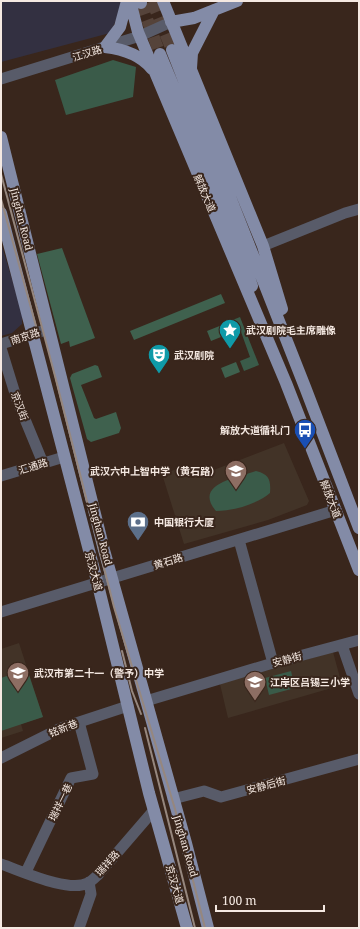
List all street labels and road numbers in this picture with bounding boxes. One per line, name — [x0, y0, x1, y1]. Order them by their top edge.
street label: 江汉路 — [71, 42, 103, 64]
street label: 解放大道 — [191, 172, 219, 214]
street label: Jinghan Road — [7, 185, 37, 252]
street label: 南京路 — [9, 325, 41, 347]
street label: 京汉街 — [8, 389, 32, 423]
street label: 汇通路 — [17, 455, 49, 477]
street label: 解放大道 — [317, 478, 345, 520]
street label: Jinghan Road — [86, 500, 116, 567]
street label: 京汉大道 — [82, 550, 106, 592]
street label: 黄石路 — [152, 550, 184, 572]
street label: 安静街 — [271, 648, 303, 670]
street label: 铭新巷 — [46, 716, 80, 740]
street label: 安静后街 — [245, 773, 287, 797]
street label: 瑞祥一巷 — [45, 781, 75, 823]
street label: Jinghan Road — [170, 812, 202, 879]
street label: 瑞祥路 — [92, 847, 122, 879]
street label: 京汉大道 — [163, 863, 187, 905]

